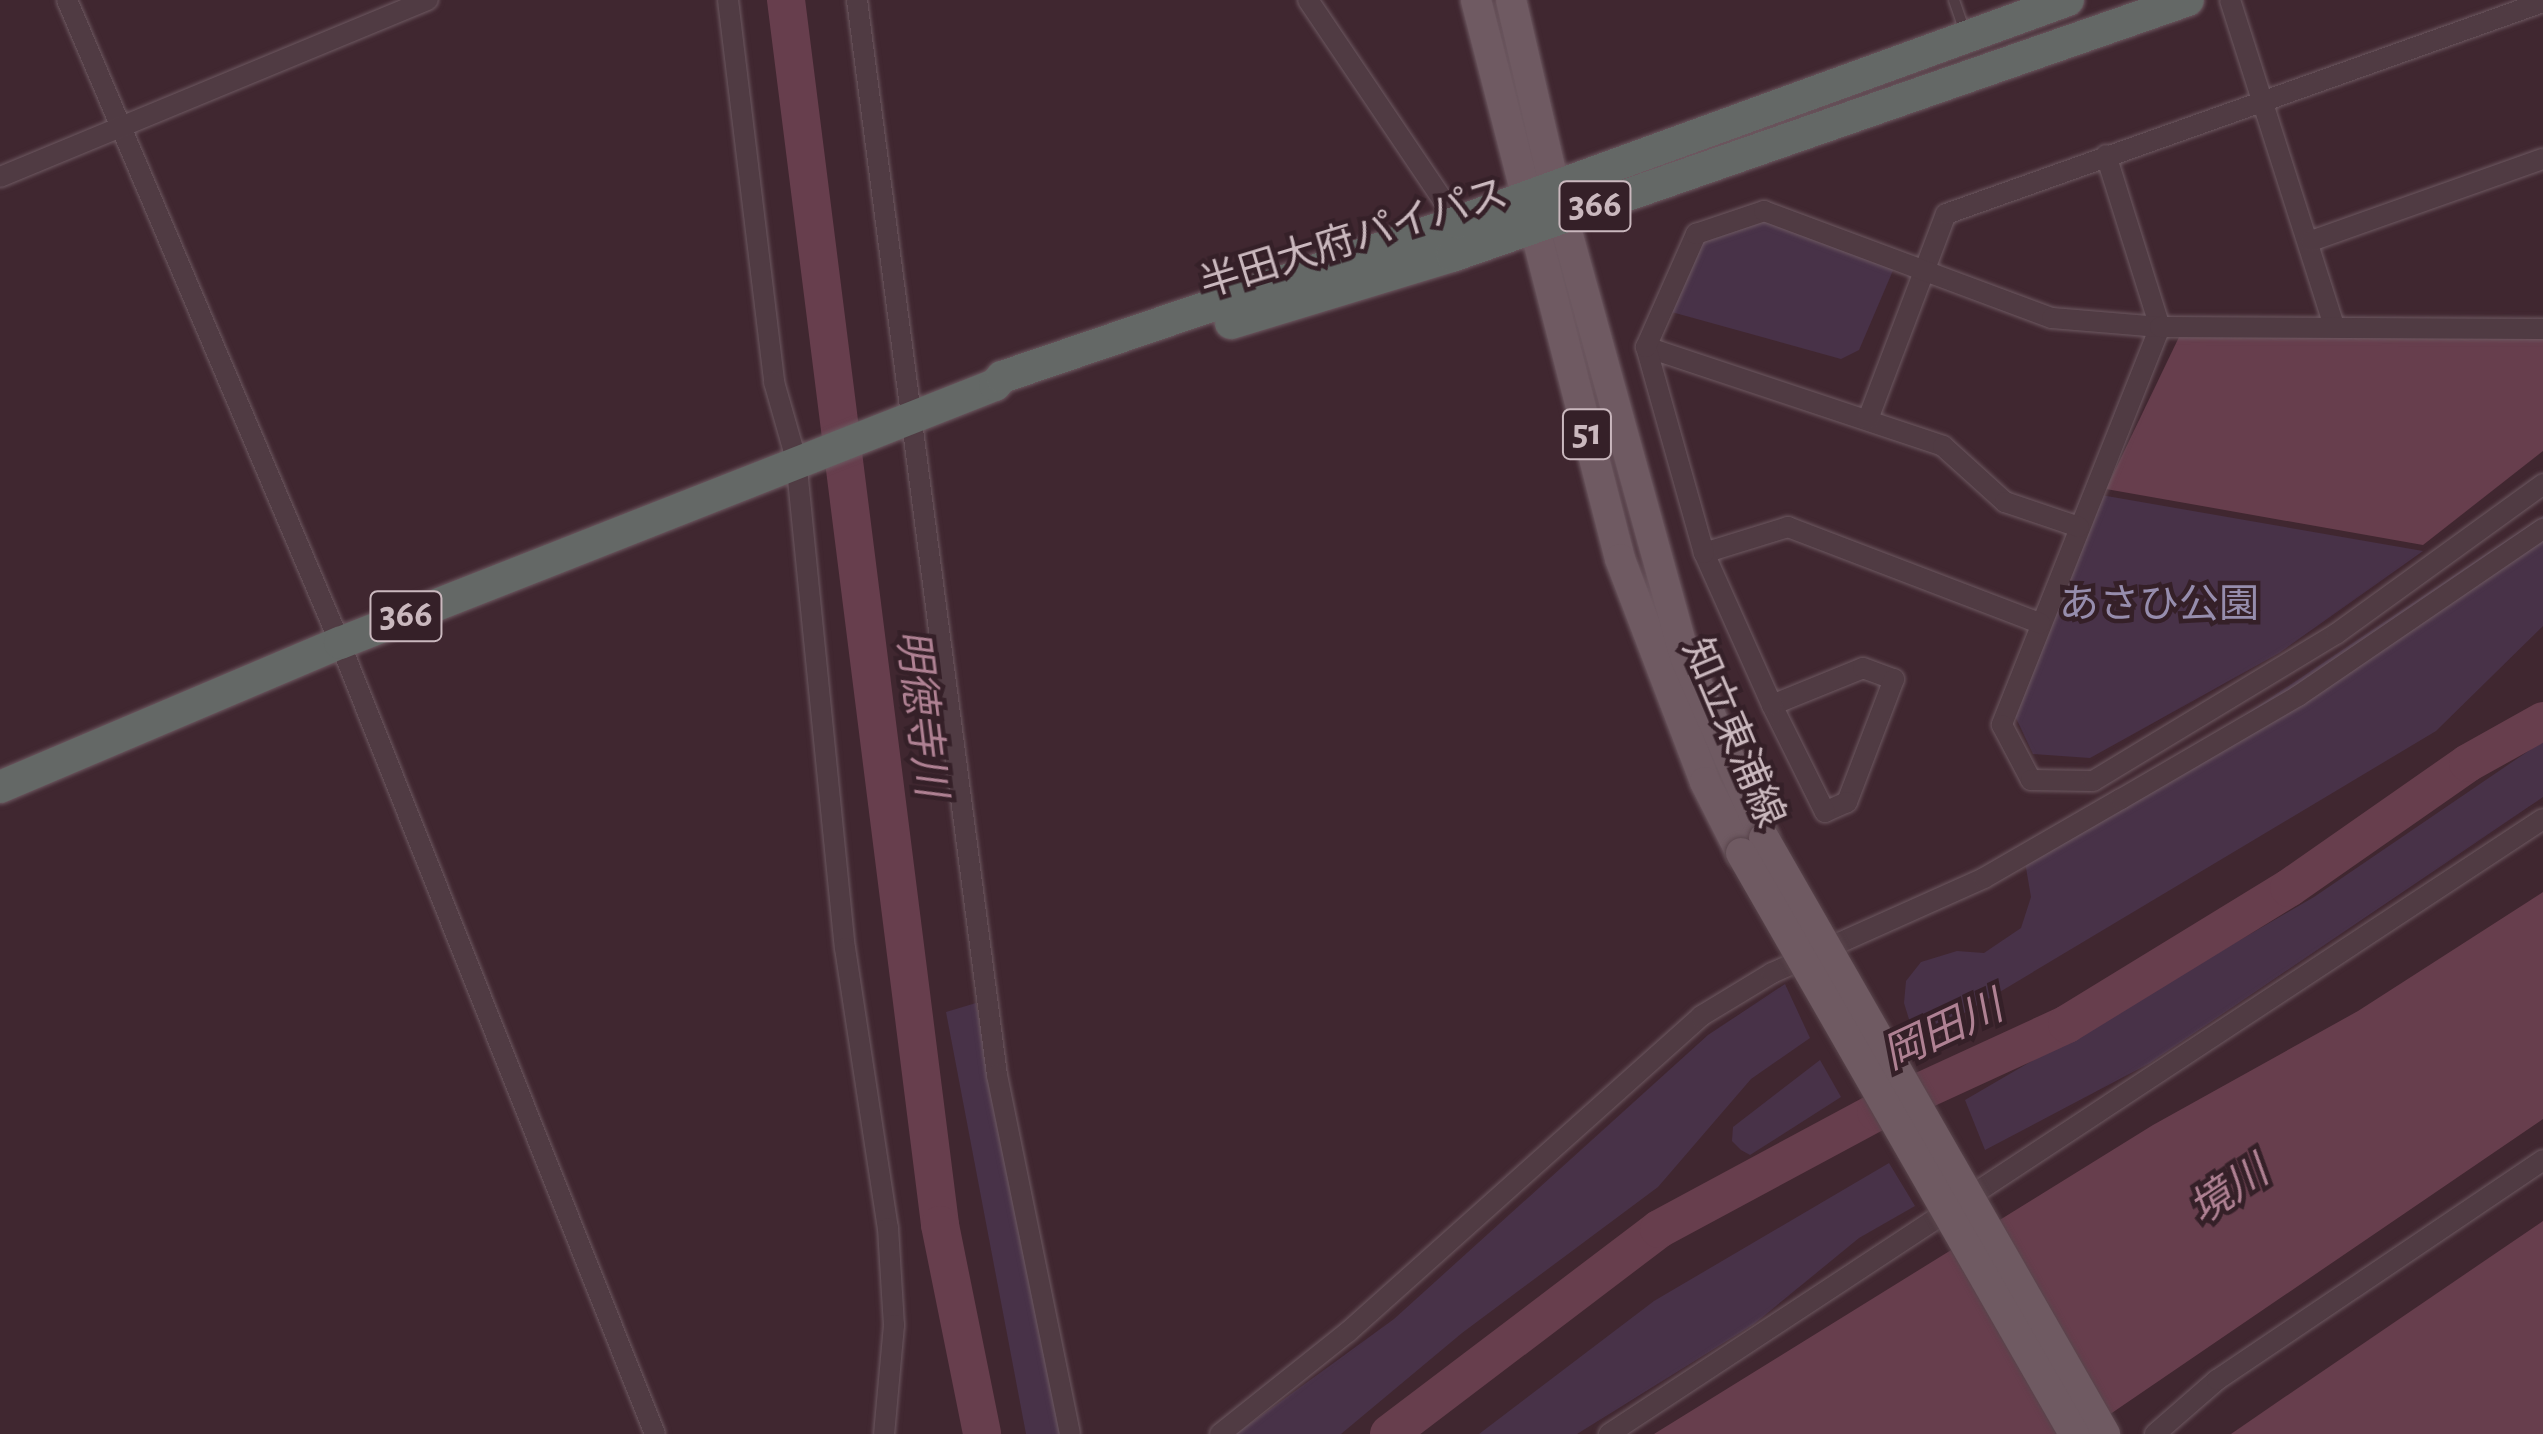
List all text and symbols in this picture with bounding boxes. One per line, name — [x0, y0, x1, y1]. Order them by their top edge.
street label: 半田大府パイパス — [1194, 169, 1514, 309]
road number: 366 — [1558, 173, 1632, 239]
road number: 51 — [1560, 401, 1614, 467]
park label: あさひ公園 — [2059, 581, 2259, 629]
road number: 366 — [368, 583, 444, 649]
water label: 明徳寺川 — [886, 627, 956, 799]
street label: 知立東浦線 — [1672, 632, 1794, 834]
water label: 岡田川 — [1875, 982, 2011, 1080]
water label: 境川 — [2180, 1147, 2278, 1235]

